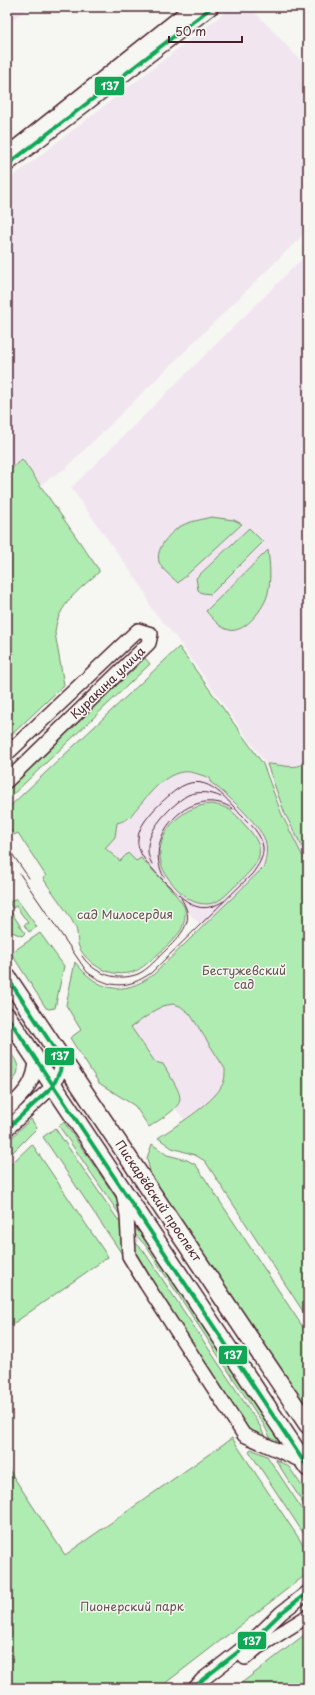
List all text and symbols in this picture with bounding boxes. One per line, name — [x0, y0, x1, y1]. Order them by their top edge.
scale bar — [169, 18, 242, 44]
text: 50 m — [175, 22, 206, 40]
line badge: 137 — [94, 76, 125, 96]
text: 137 — [101, 77, 120, 94]
street label: Куракина улица — [66, 642, 149, 723]
park label: сад Милосердия — [77, 905, 173, 923]
park label: Бестужевский сад — [202, 961, 286, 993]
line badge: 137 — [44, 1047, 75, 1066]
text: 137 — [51, 1047, 70, 1064]
street label: Пискарёвский проспект — [111, 1136, 206, 1265]
line badge: 137 — [218, 1345, 248, 1365]
text: 137 — [224, 1346, 243, 1363]
park label: Пионерский парк — [80, 1597, 185, 1615]
line badge: 137 — [237, 1631, 267, 1650]
text: 137 — [243, 1632, 262, 1649]

